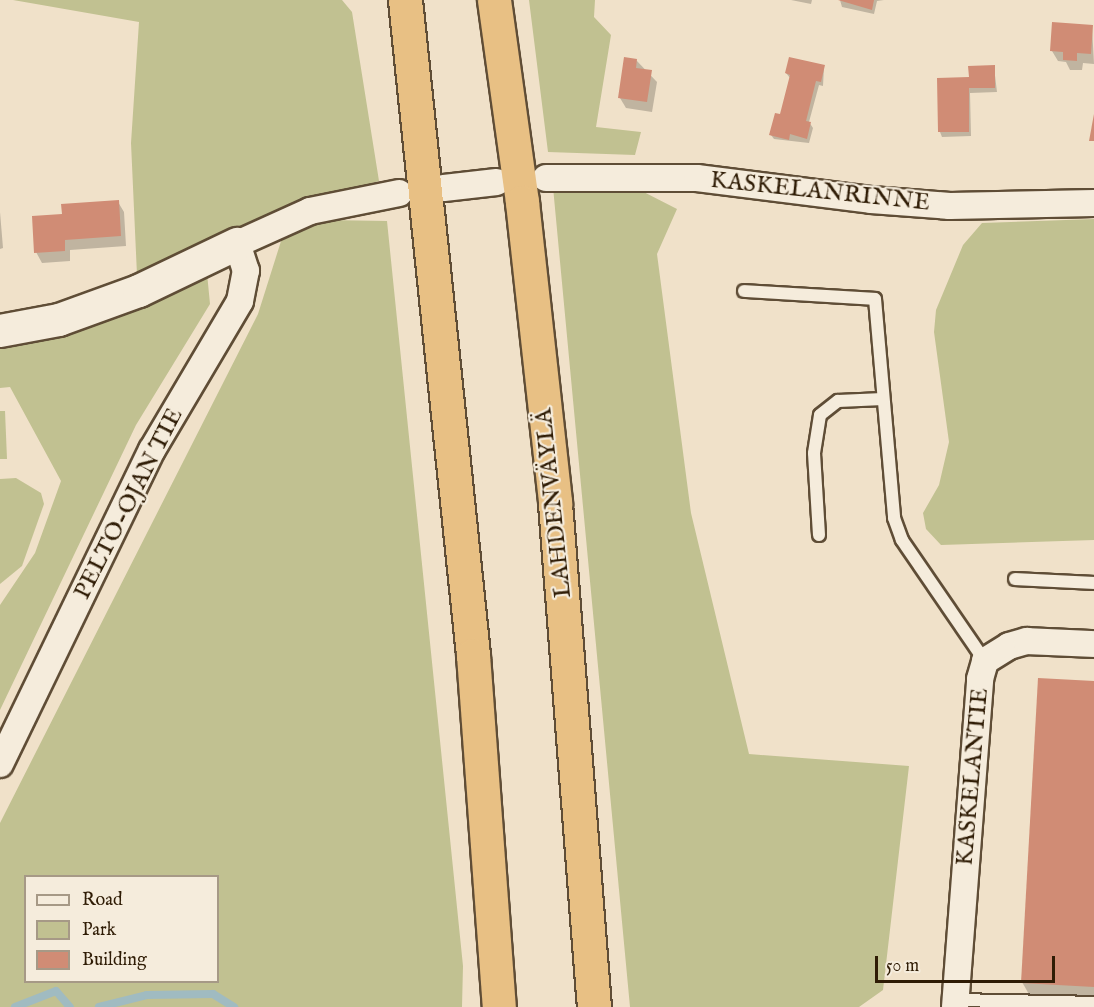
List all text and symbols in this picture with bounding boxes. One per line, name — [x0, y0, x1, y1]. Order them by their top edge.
street label: KASKELANRINNE — [709, 166, 931, 218]
street label: PELTO-OJAN TIE — [68, 404, 190, 604]
street label: LAHDENVÄYLÄ — [530, 407, 578, 599]
street label: KASKELANTIE — [951, 687, 995, 867]
legend — [24, 875, 219, 983]
text: Road — [82, 889, 123, 912]
text: Park — [82, 919, 116, 942]
scale bar — [878, 944, 1058, 982]
text: Building — [82, 949, 147, 972]
text: 50 m — [886, 955, 919, 978]

